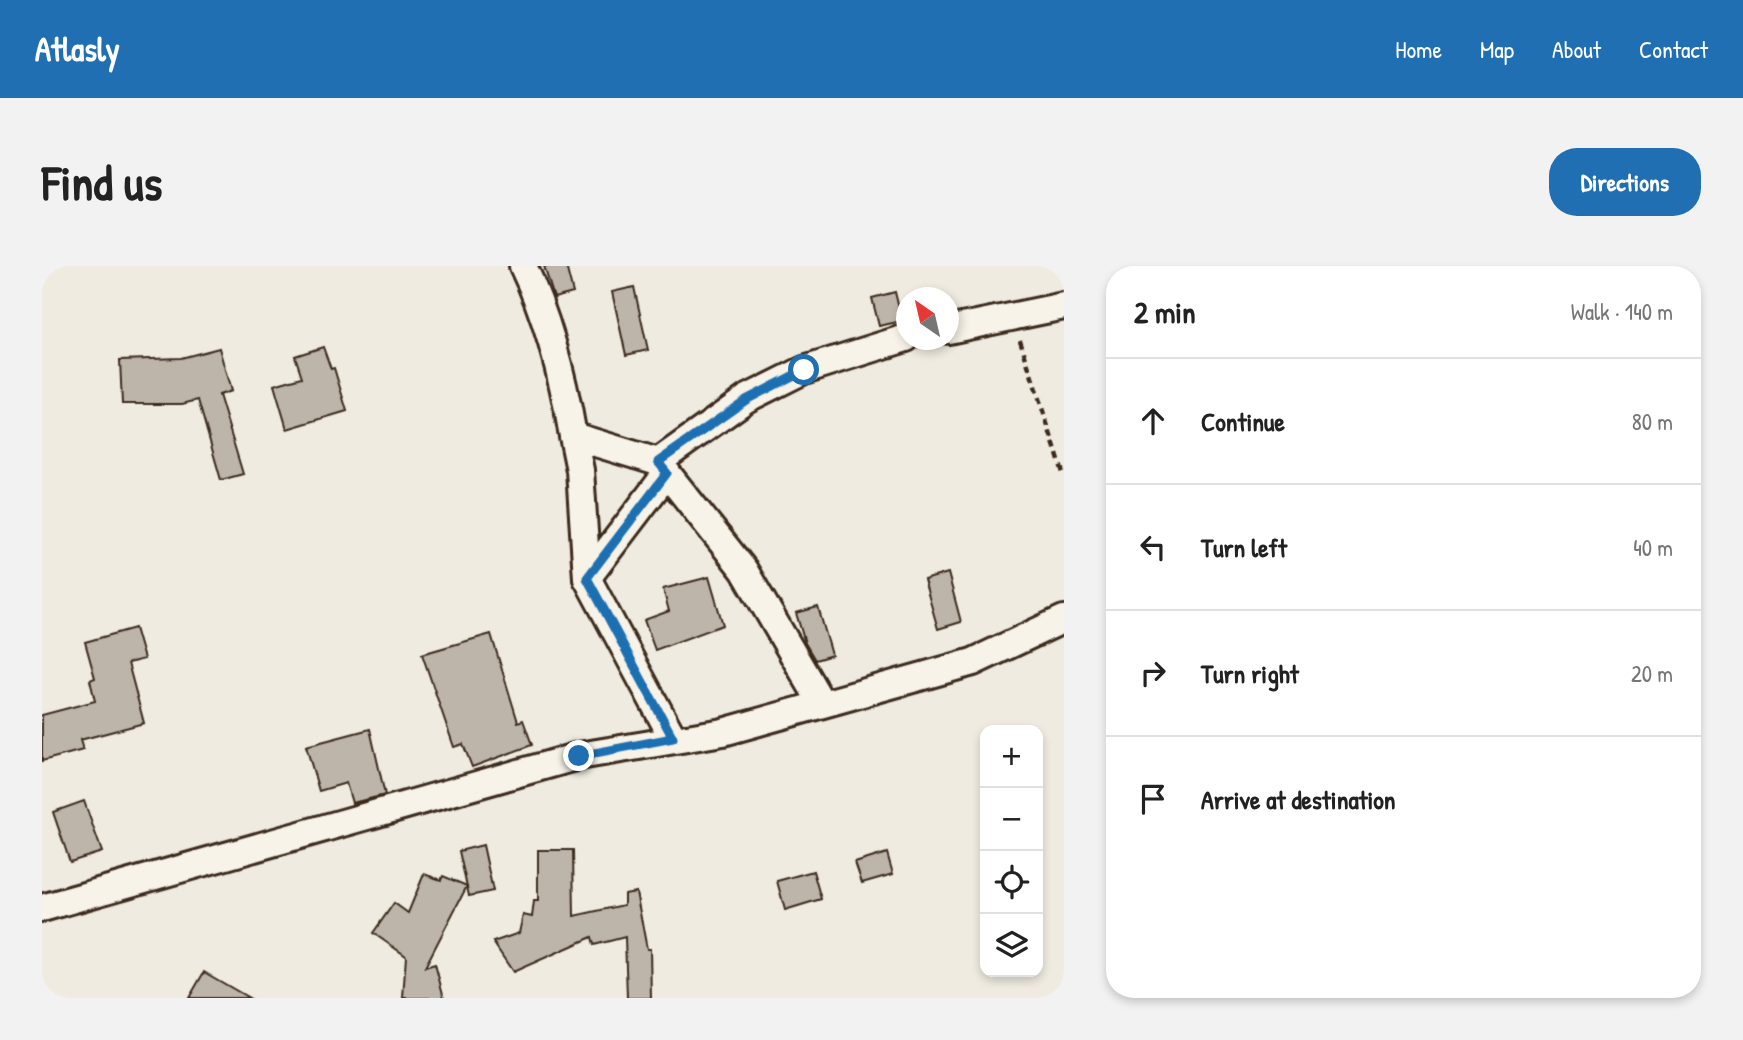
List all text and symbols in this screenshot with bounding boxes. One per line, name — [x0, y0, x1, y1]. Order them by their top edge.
text: Atlasly — [35, 27, 120, 71]
text: Home — [1395, 33, 1442, 65]
text: Map — [1480, 33, 1514, 65]
text: About — [1552, 33, 1601, 65]
text: Contact — [1639, 33, 1708, 65]
button: Directions — [1549, 148, 1701, 216]
text: Find us — [42, 149, 162, 215]
north arrow — [896, 287, 959, 350]
text: 2 min — [1134, 292, 1196, 332]
text: Walk · 140 m — [1571, 296, 1673, 327]
route start — [788, 354, 819, 385]
icon: ahead — [1134, 402, 1172, 440]
text: Continue — [1201, 404, 1285, 439]
text: 80 m — [1632, 406, 1673, 437]
icon: left — [1134, 528, 1172, 566]
text: Turn left — [1201, 530, 1287, 565]
text: 40 m — [1633, 532, 1673, 563]
icon: right — [1134, 654, 1172, 692]
text: Turn right — [1201, 656, 1299, 691]
text: 20 m — [1631, 658, 1673, 689]
map controls — [980, 725, 1043, 977]
button: + — [980, 725, 1043, 788]
route end — [563, 740, 594, 771]
icon: arrive — [1134, 780, 1172, 818]
text: Arrive at destination — [1201, 782, 1396, 817]
button: − — [980, 788, 1043, 851]
button: locate — [980, 851, 1043, 914]
button: layers — [980, 914, 1043, 977]

